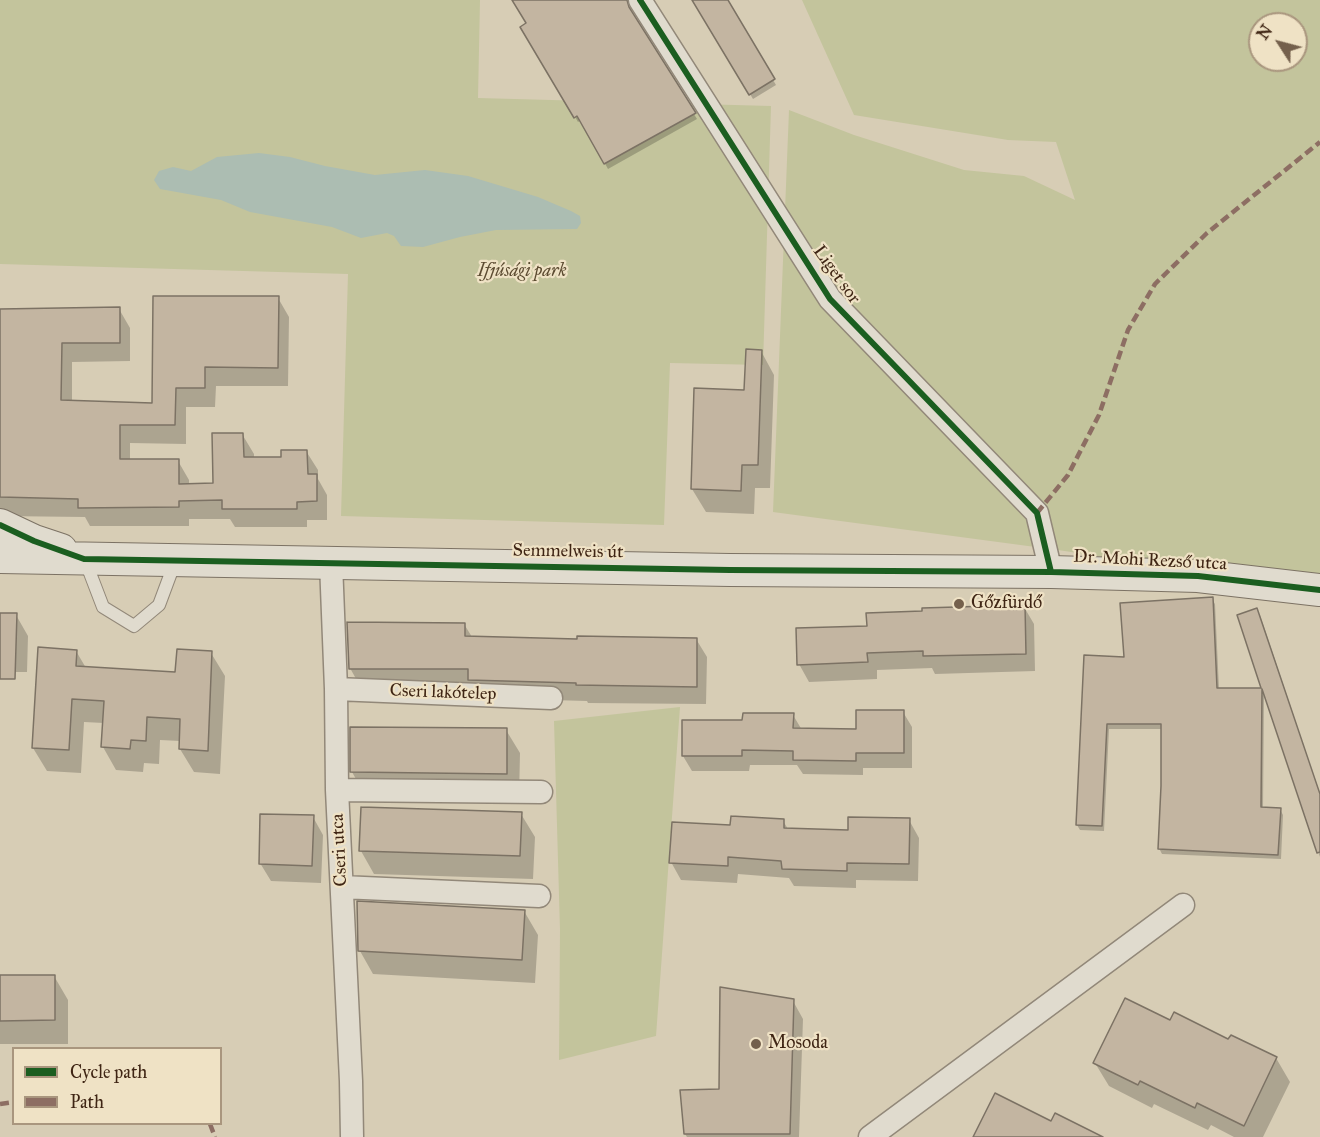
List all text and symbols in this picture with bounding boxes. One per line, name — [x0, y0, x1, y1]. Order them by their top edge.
north arrow — [1248, 12, 1308, 72]
text: N — [1253, 21, 1276, 43]
street label: Liget sor — [808, 242, 864, 308]
park label: Ifjúsági park — [477, 261, 567, 283]
street label: Semmelweis út — [512, 540, 624, 564]
street label: Dr. Mohi Rezső utca — [1073, 546, 1227, 576]
place label: Gőzfürdő — [971, 593, 1042, 615]
marker: Gőzfürdő — [952, 597, 966, 611]
street label: Cseri lakótelep — [389, 680, 497, 706]
street label: Cseri utca — [327, 813, 353, 887]
place label: Mosoda — [768, 1033, 828, 1055]
marker: Mosoda — [749, 1037, 763, 1051]
legend — [12, 1047, 222, 1125]
text: Cycle path — [70, 1061, 147, 1083]
text: Path — [70, 1091, 104, 1113]

